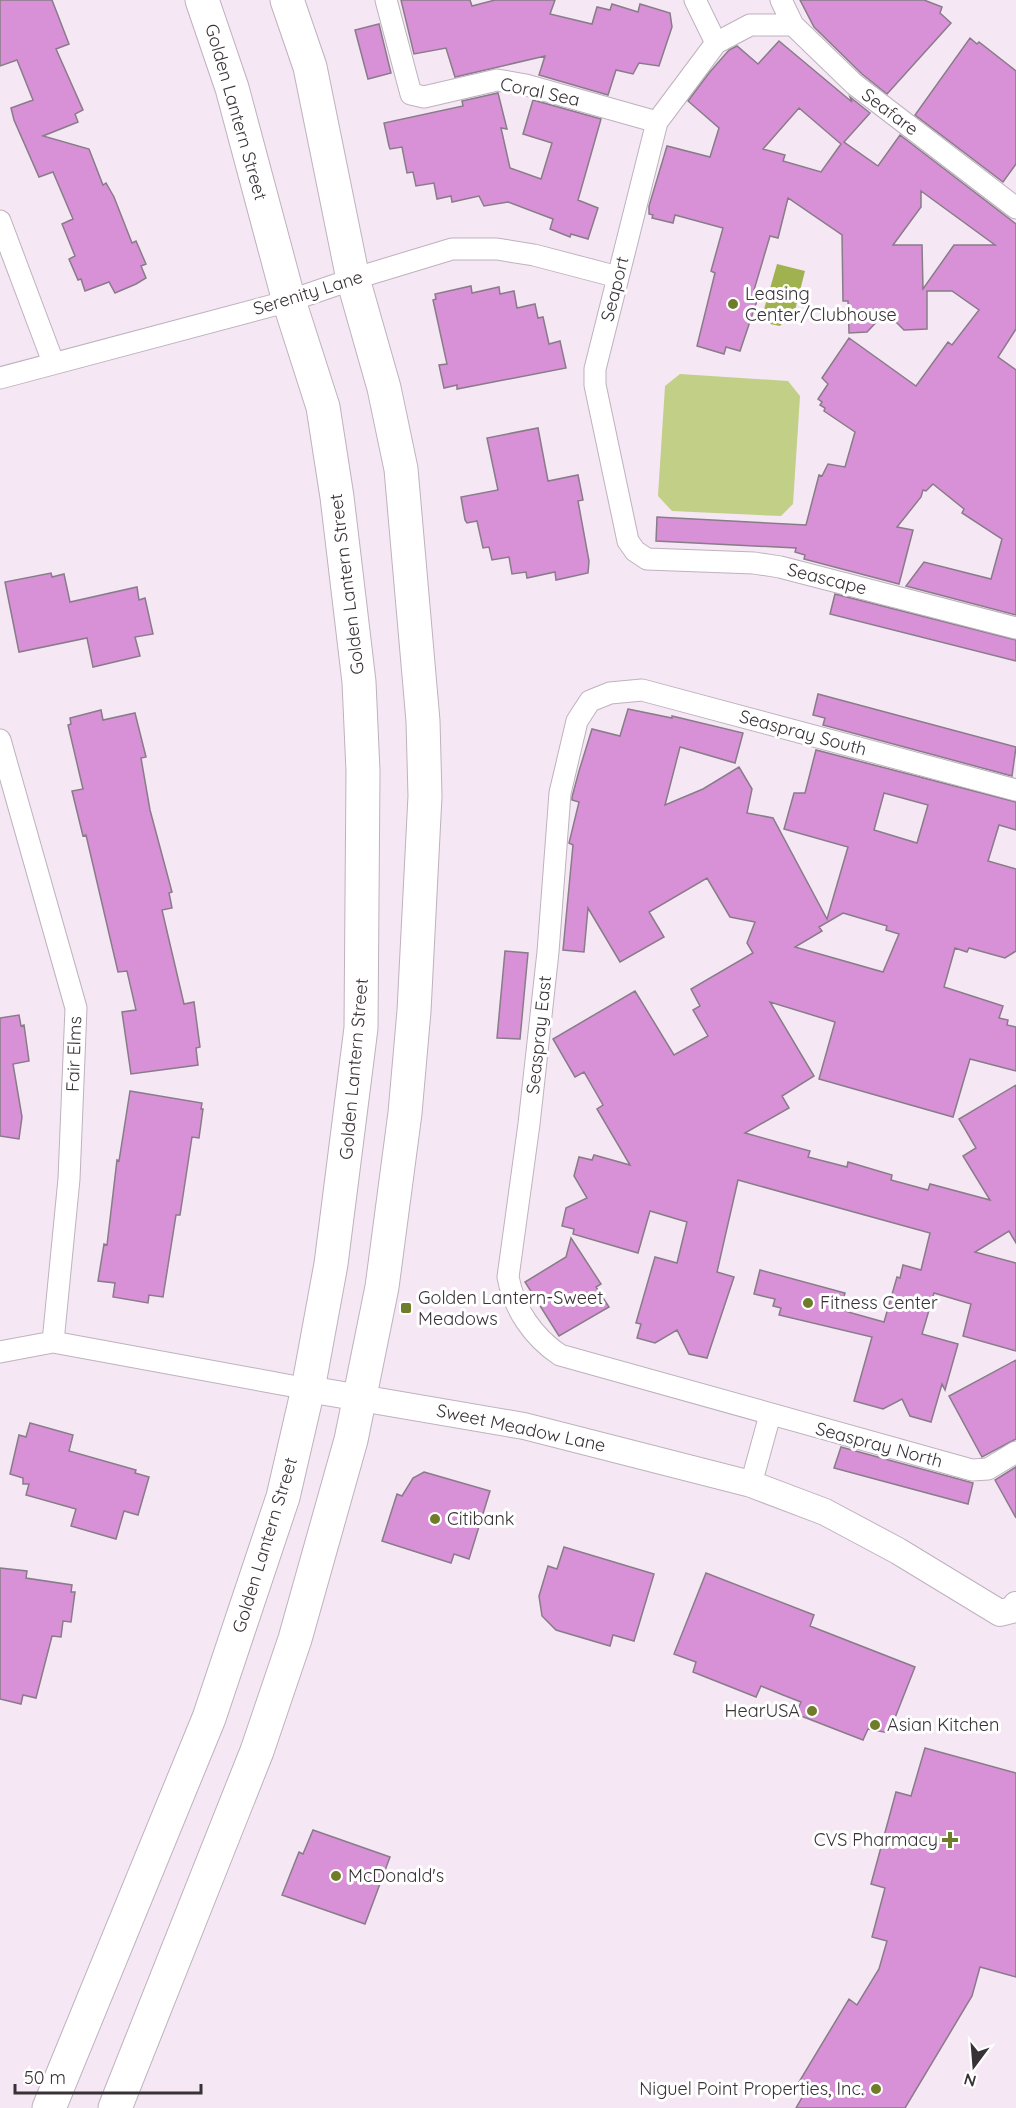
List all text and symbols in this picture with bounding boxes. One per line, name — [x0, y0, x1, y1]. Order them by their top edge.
street label: Golden Lantern Street — [200, 21, 273, 203]
street label: Coral Sea — [498, 72, 582, 111]
street label: Seafare — [857, 83, 923, 140]
street label: Seaport — [595, 254, 634, 324]
street label: Serenity Lane — [250, 265, 366, 320]
place label: Leasing Center/Clubhouse — [745, 282, 897, 326]
marker: Leasing Center/Clubhouse — [726, 297, 740, 311]
street label: Golden Lantern Street — [324, 492, 369, 676]
street label: Seascape — [785, 558, 869, 599]
street label: Seaspray South — [737, 704, 869, 761]
street label: Seaspray East — [521, 975, 556, 1095]
street label: Golden Lantern Street — [334, 977, 373, 1161]
street label: Fair Elms — [61, 1016, 86, 1092]
place label: Golden Lantern-Sweet Meadows — [418, 1286, 603, 1330]
place label: Fitness Center — [820, 1291, 938, 1314]
marker: Fitness Center — [801, 1296, 815, 1310]
marker: Golden Lantern-Sweet Meadows — [399, 1301, 413, 1315]
street label: Sweet Meadow Lane — [434, 1398, 608, 1457]
street label: Seaspray North — [813, 1417, 945, 1473]
street label: Golden Lantern Street — [227, 1454, 302, 1635]
place label: Citibank — [447, 1507, 514, 1530]
marker: Citibank — [428, 1512, 442, 1526]
place label: HearUSA — [725, 1699, 800, 1722]
marker: HearUSA — [805, 1704, 819, 1718]
place label: Asian Kitchen — [887, 1713, 999, 1736]
marker: Asian Kitchen — [868, 1718, 882, 1732]
place label: CVS Pharmacy — [814, 1828, 938, 1851]
marker: CVS Pharmacy — [943, 1833, 957, 1847]
place label: McDonald's — [348, 1864, 444, 1887]
marker: McDonald's — [329, 1869, 343, 1883]
north arrow — [944, 2036, 1004, 2096]
scale bar — [15, 2057, 201, 2095]
text: 50 m — [24, 2066, 66, 2089]
text: N — [961, 2069, 978, 2092]
place label: Niguel Point Properties, Inc. — [639, 2077, 864, 2100]
marker: Niguel Point Properties, Inc. — [869, 2082, 883, 2096]

